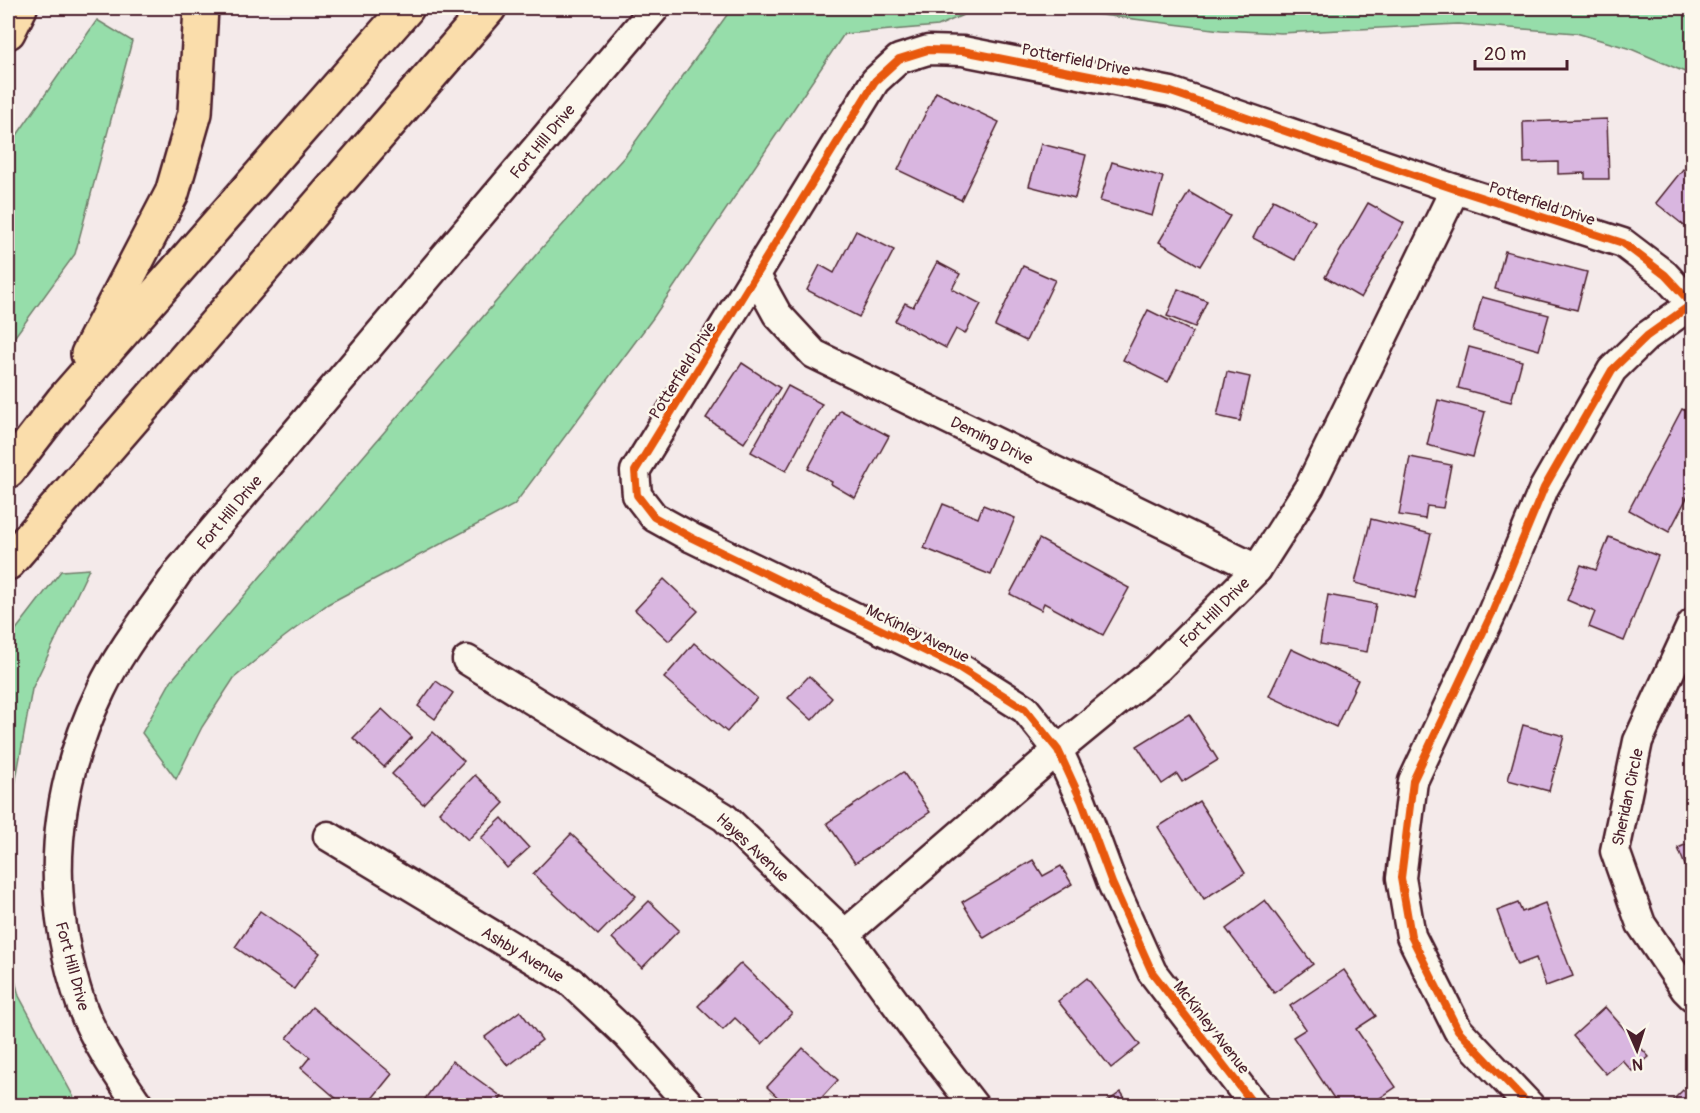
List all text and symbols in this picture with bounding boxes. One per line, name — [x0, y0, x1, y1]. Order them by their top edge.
scale bar — [1475, 33, 1566, 71]
street label: Potterfield Drive — [1020, 40, 1132, 80]
text: 20 m — [1484, 43, 1526, 66]
street label: Fort Hill Drive — [506, 100, 580, 183]
street label: Potterfield Drive — [1486, 177, 1597, 231]
street label: Potterfield Drive — [645, 318, 721, 423]
street label: Deming Drive — [947, 412, 1036, 470]
street label: Fort Hill Drive — [193, 471, 267, 554]
street label: Fort Hill Drive — [1175, 573, 1254, 652]
street label: McKinley Avenue — [863, 600, 972, 668]
street label: Sheridan Circle — [1608, 747, 1648, 848]
street label: Hayes Avenue — [712, 809, 793, 886]
street label: Fort Hill Drive — [51, 920, 94, 1013]
street label: Ashby Avenue — [478, 922, 567, 987]
street label: McKinley Avenue — [1169, 977, 1254, 1078]
north arrow — [1607, 1020, 1667, 1080]
text: N — [1632, 1054, 1644, 1074]

